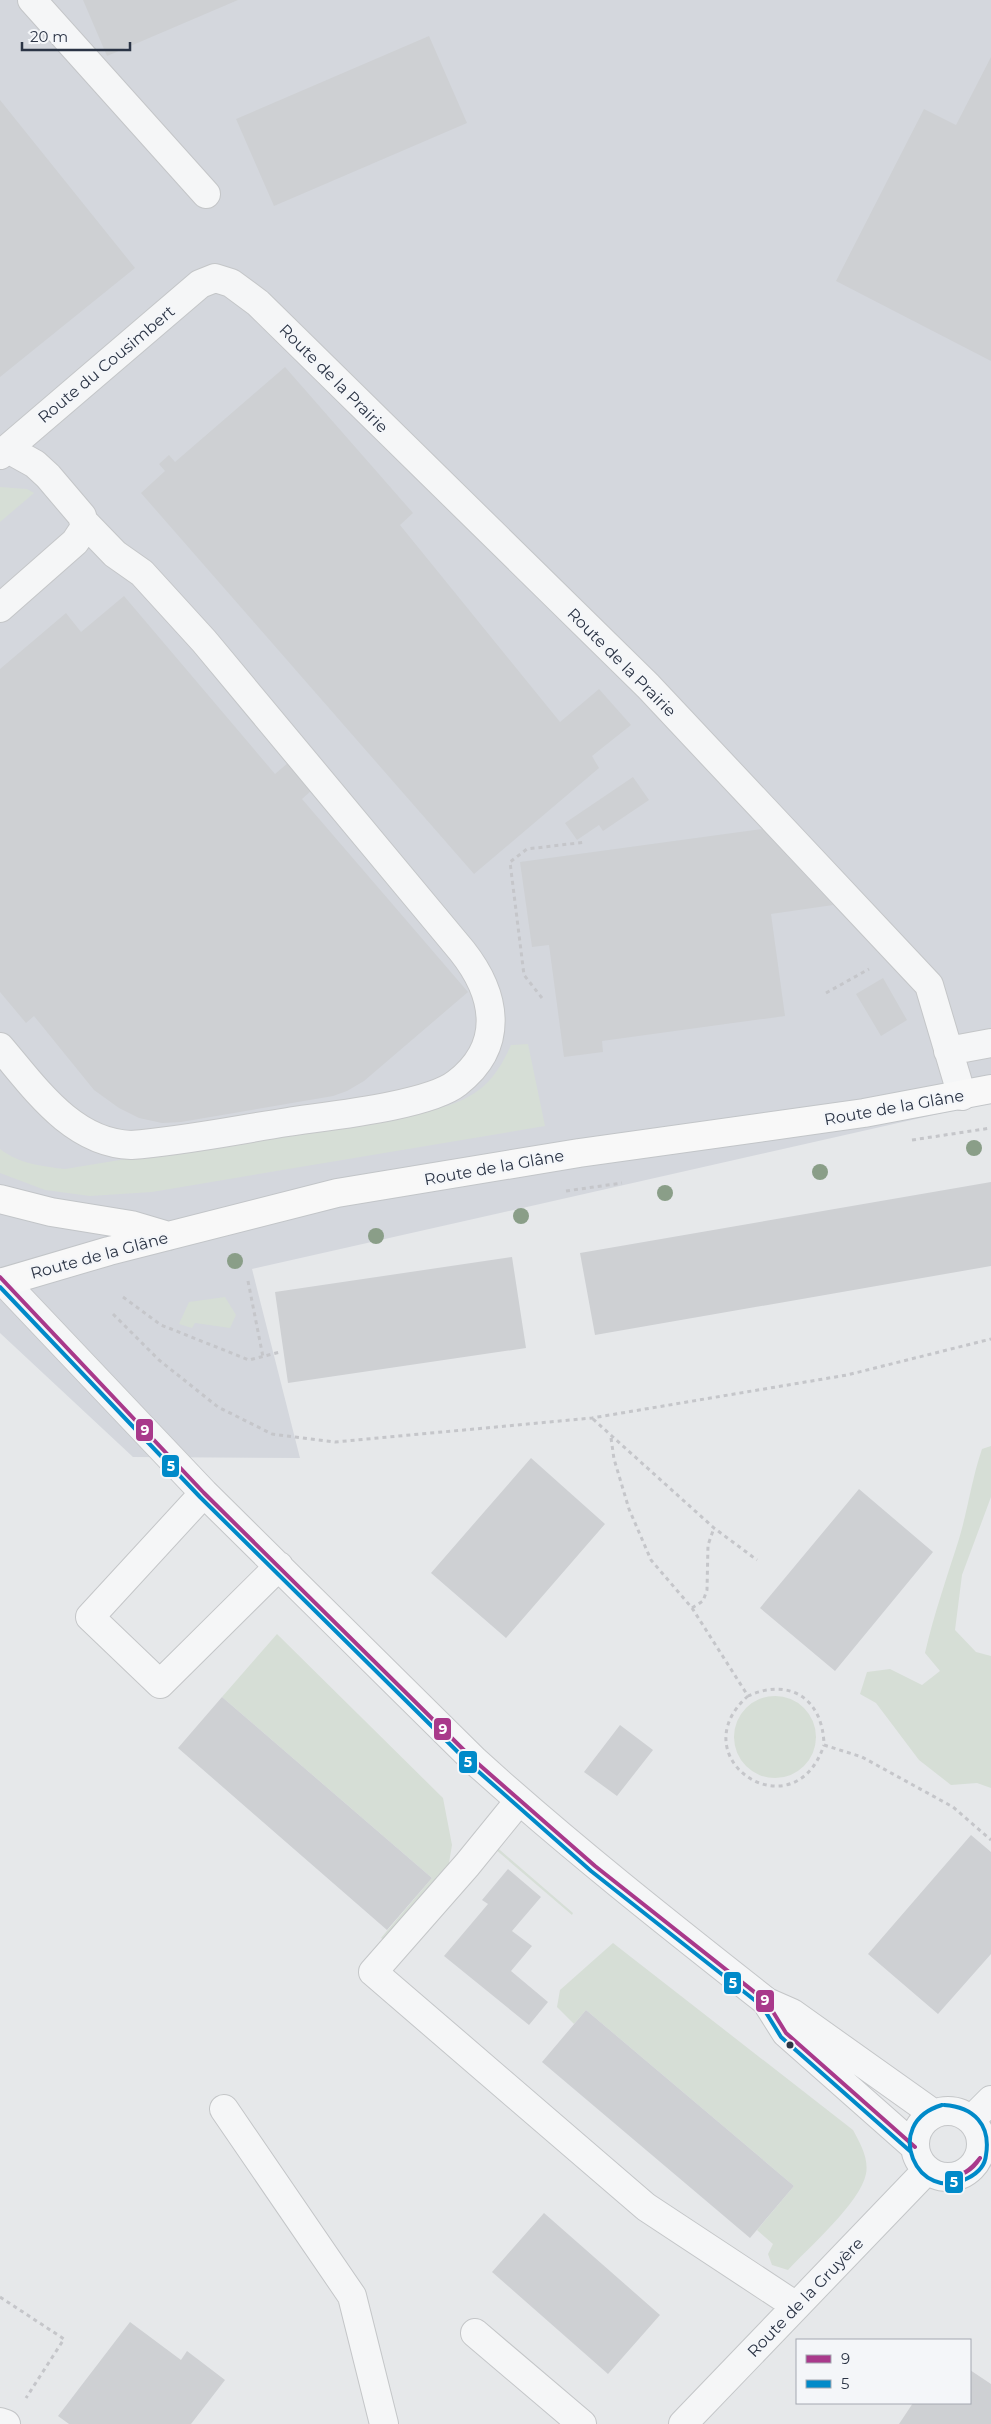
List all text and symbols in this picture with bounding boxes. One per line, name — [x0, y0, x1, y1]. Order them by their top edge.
scale bar — [22, 20, 130, 52]
text: 20 m — [30, 27, 68, 46]
street label: Route du Cousimbert — [34, 301, 179, 427]
street label: Route de la Prairie — [275, 320, 392, 437]
street label: Route de la Prairie — [563, 604, 680, 721]
street label: Route de la Glâne — [823, 1086, 965, 1129]
street label: Route de la Glâne — [423, 1146, 565, 1189]
street label: Route de la Glâne — [28, 1228, 170, 1283]
line badge: 9 — [135, 1418, 154, 1442]
text: 9 — [141, 1421, 150, 1439]
line badge: 5 — [161, 1454, 180, 1478]
text: 5 — [167, 1457, 175, 1475]
line badge: 9 — [433, 1717, 452, 1741]
text: 9 — [439, 1720, 448, 1738]
line badge: 5 — [458, 1750, 478, 1774]
text: 5 — [464, 1753, 472, 1771]
line badge: 5 — [723, 1971, 742, 1995]
text: 5 — [729, 1974, 737, 1992]
line badge: 9 — [755, 1989, 775, 2013]
text: 9 — [761, 1991, 770, 2009]
unlabelled marker — [785, 2040, 795, 2050]
line badge: 5 — [944, 2170, 964, 2194]
text: 5 — [950, 2173, 958, 2191]
street label: Route de la Gruyère — [743, 2234, 867, 2361]
legend — [796, 2339, 971, 2404]
text: 9 — [841, 2349, 850, 2368]
text: 5 — [841, 2374, 850, 2393]

